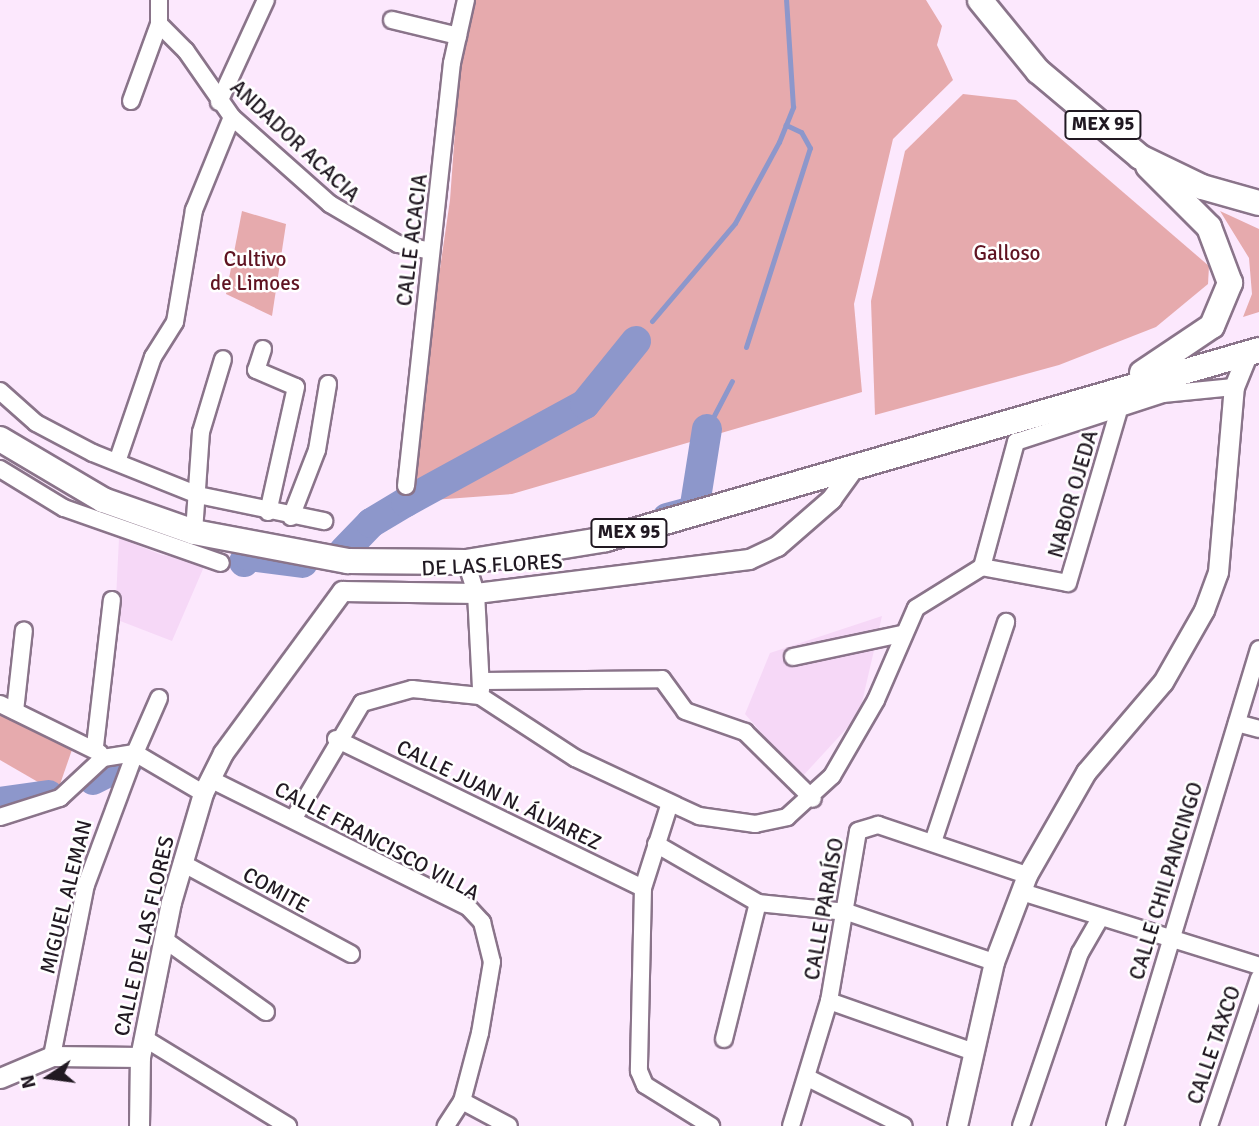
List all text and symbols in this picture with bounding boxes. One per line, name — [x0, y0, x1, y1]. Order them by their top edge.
street label: ANDADOR ACACIA — [225, 75, 365, 207]
road number: MEX 95 — [1063, 110, 1143, 140]
street label: CALLE ACACIA — [391, 172, 433, 308]
park label: Galloso — [973, 240, 1041, 266]
park label: Cultivo de Limoes — [210, 246, 300, 296]
street label: NABOR OJEDA — [1043, 427, 1103, 561]
road number: MEX 95 — [589, 518, 669, 548]
street label: DE LAS FLORES — [421, 549, 563, 581]
street label: CALLE JUAN N. ÁLVAREZ — [392, 734, 606, 856]
street label: CALLE FRANCISCO VILLA — [270, 776, 484, 906]
street label: CALLE CHILPANCINGO — [1124, 779, 1208, 983]
street label: MIGUEL ALEMAN — [35, 818, 97, 976]
street label: CALLE DE LAS FLORES — [109, 833, 179, 1039]
street label: CALLE PARAÍSO — [799, 836, 849, 982]
street label: COMITE — [239, 862, 313, 918]
street label: CALLE TAXCO — [1182, 982, 1246, 1108]
north arrow — [14, 1042, 84, 1112]
text: N — [15, 1073, 42, 1091]

